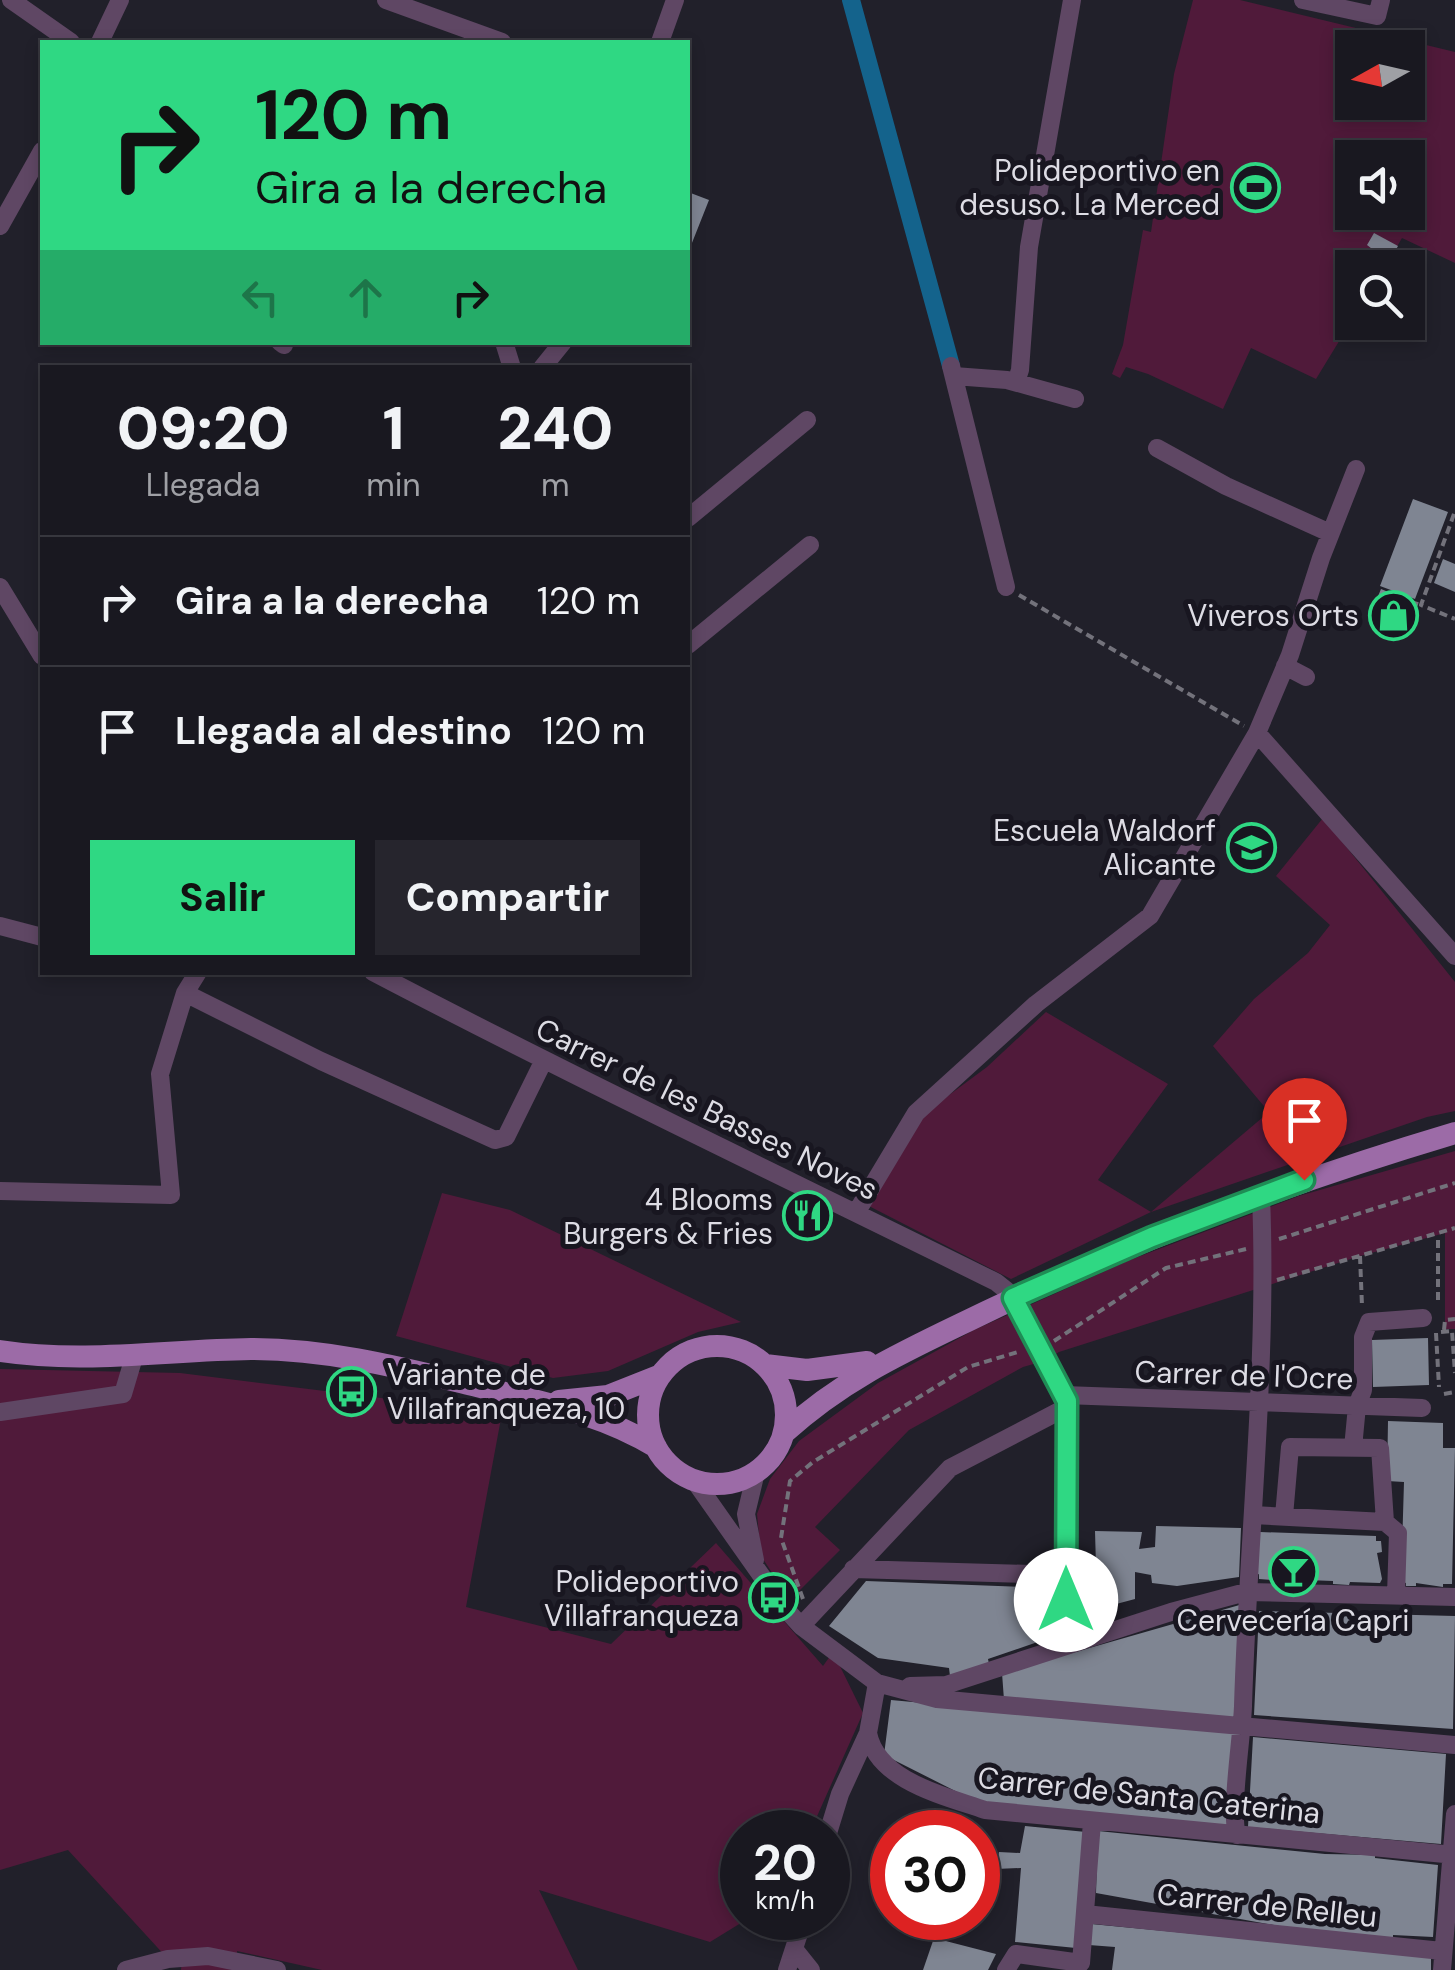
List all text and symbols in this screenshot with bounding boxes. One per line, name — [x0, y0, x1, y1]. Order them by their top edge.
north arrow — [1335, 30, 1425, 120]
map controls — [1335, 30, 1425, 340]
text: 120 m — [255, 70, 452, 161]
icon: right — [90, 80, 220, 210]
button: sound — [1335, 140, 1425, 230]
place label: Polideportivo en desuso. La Merced — [959, 151, 1220, 224]
text: Gira a la derecha — [255, 158, 607, 217]
sports icon: Polideportivo en desuso. La Merced — [1229, 161, 1281, 213]
button: search — [1335, 250, 1425, 340]
icon: left — [233, 270, 288, 325]
icon: ahead — [338, 270, 393, 325]
icon: right — [443, 270, 498, 325]
text: 09:20 — [117, 389, 290, 468]
text: 1 — [382, 389, 405, 468]
text: 240 — [497, 389, 613, 468]
text: Llegada — [146, 464, 261, 506]
text: min — [366, 464, 421, 506]
text: m — [541, 464, 570, 506]
icon: right — [90, 574, 145, 629]
text: Gira a la derecha — [175, 576, 489, 626]
text: 120 m — [537, 576, 640, 626]
shop icon: Viveros Orts — [1368, 589, 1420, 641]
place label: Viveros Orts — [1187, 596, 1359, 635]
icon: arrive — [90, 704, 145, 759]
text: Llegada al destino — [175, 706, 512, 756]
text: 120 m — [542, 706, 645, 756]
place label: Escuela Waldorf Alicante — [993, 811, 1216, 884]
school or university icon: Escuela Waldorf Alicante — [1225, 821, 1277, 873]
button: Salir — [90, 840, 355, 955]
button: Compartir — [375, 840, 640, 955]
street label: Carrer de les Basses Noves — [530, 1009, 884, 1209]
pin — [1262, 1078, 1347, 1181]
icon: arrive — [1277, 1093, 1332, 1148]
place label: 4 Blooms Burgers & Fries — [563, 1180, 773, 1253]
restaurant icon: 4 Blooms Burgers & Fries — [782, 1190, 834, 1242]
street label: Carrer de l'Ocre — [1134, 1352, 1354, 1398]
place label: Variante de Villafranqueza, 10 — [387, 1355, 625, 1428]
bus stop icon: Variante de Villafranqueza, 10 — [326, 1365, 378, 1417]
bar icon: Cervecería Capri — [1267, 1545, 1319, 1597]
position arrow — [1014, 1548, 1118, 1652]
place label: Polideportivo Villafranqueza — [544, 1562, 739, 1635]
bus stop icon: Polideportivo Villafranqueza — [748, 1572, 800, 1624]
place label: Cervecería Capri — [1177, 1601, 1409, 1640]
street label: Carrer de Santa Caterina — [976, 1758, 1322, 1832]
speed limit sign: 30 — [870, 1810, 1000, 1940]
text: 20 — [753, 1830, 817, 1896]
street label: Carrer de Relleu — [1155, 1874, 1379, 1936]
text: km/h — [755, 1884, 815, 1917]

